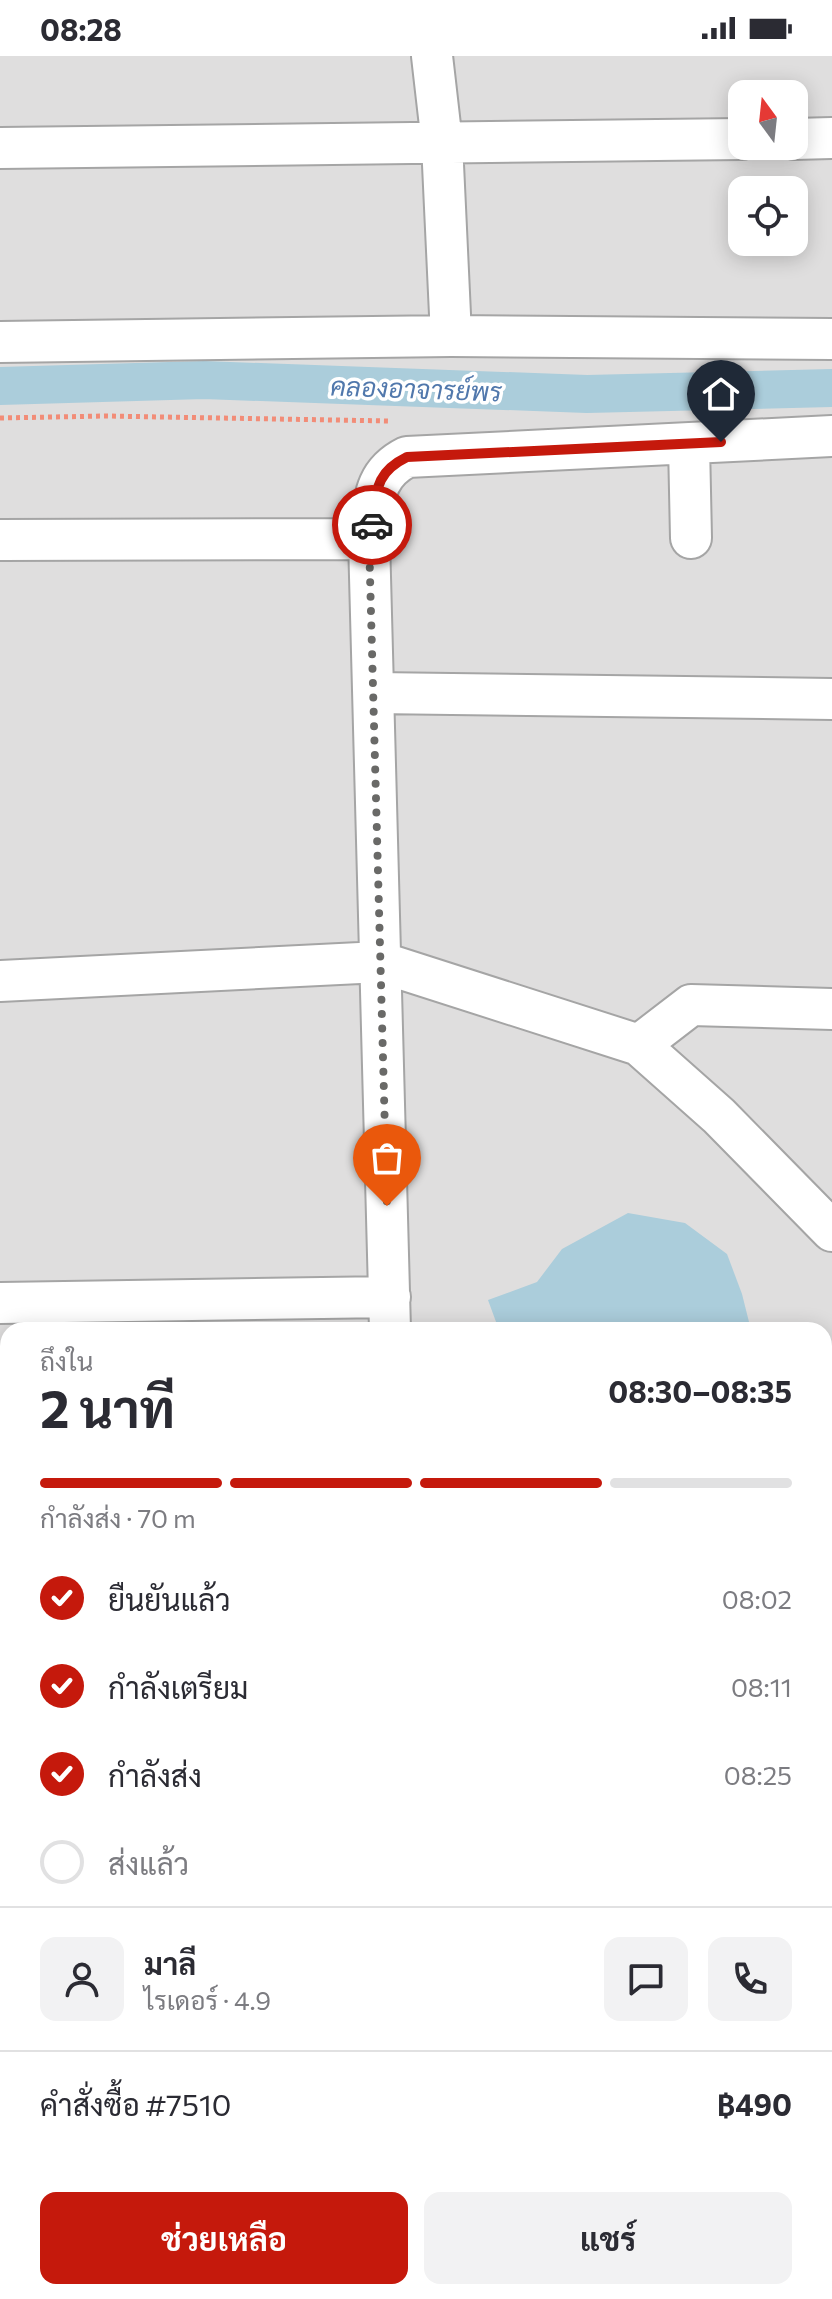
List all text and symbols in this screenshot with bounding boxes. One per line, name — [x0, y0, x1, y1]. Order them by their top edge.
text: 08:28 — [40, 10, 122, 47]
north arrow — [728, 80, 808, 160]
map controls — [728, 80, 808, 256]
button: locate — [728, 176, 808, 256]
pin — [687, 360, 755, 442]
water label: คลองอาจารย์พร — [330, 370, 504, 407]
icon: home — [699, 372, 743, 416]
courier — [332, 485, 412, 565]
icon: car — [350, 503, 394, 547]
pin — [353, 1124, 421, 1206]
icon: bag — [365, 1136, 409, 1180]
text: ถึงใน — [40, 1345, 93, 1376]
text: 08:30–08:35 — [608, 1372, 792, 1409]
text: 2 นาที — [40, 1375, 175, 1439]
text: กำลังส่ง · 70 m — [40, 1502, 196, 1533]
icon: check — [40, 1576, 84, 1620]
text: ยืนยันแล้ว — [108, 1580, 231, 1617]
text: 08:02 — [722, 1583, 792, 1614]
icon: check — [40, 1664, 84, 1708]
text: กำลังเตรียม — [108, 1668, 248, 1705]
text: 08:11 — [731, 1671, 792, 1702]
icon: check — [40, 1752, 84, 1796]
text: กำลังส่ง — [108, 1756, 202, 1793]
text: 08:25 — [724, 1759, 792, 1790]
text: ส่งแล้ว — [108, 1844, 189, 1881]
button: person — [40, 1937, 124, 2021]
button: chat — [604, 1937, 688, 2021]
button: phone — [708, 1937, 792, 2021]
text: มาลี — [144, 1944, 196, 1981]
text: ไรเดอร์ · 4.9 — [144, 1984, 271, 2015]
text: คำสั่งซื้อ #7510 — [40, 2085, 231, 2122]
text: ฿490 — [717, 2085, 792, 2122]
button: ช่วยเหลือ — [40, 2192, 408, 2284]
button: แชร์ — [424, 2192, 792, 2284]

